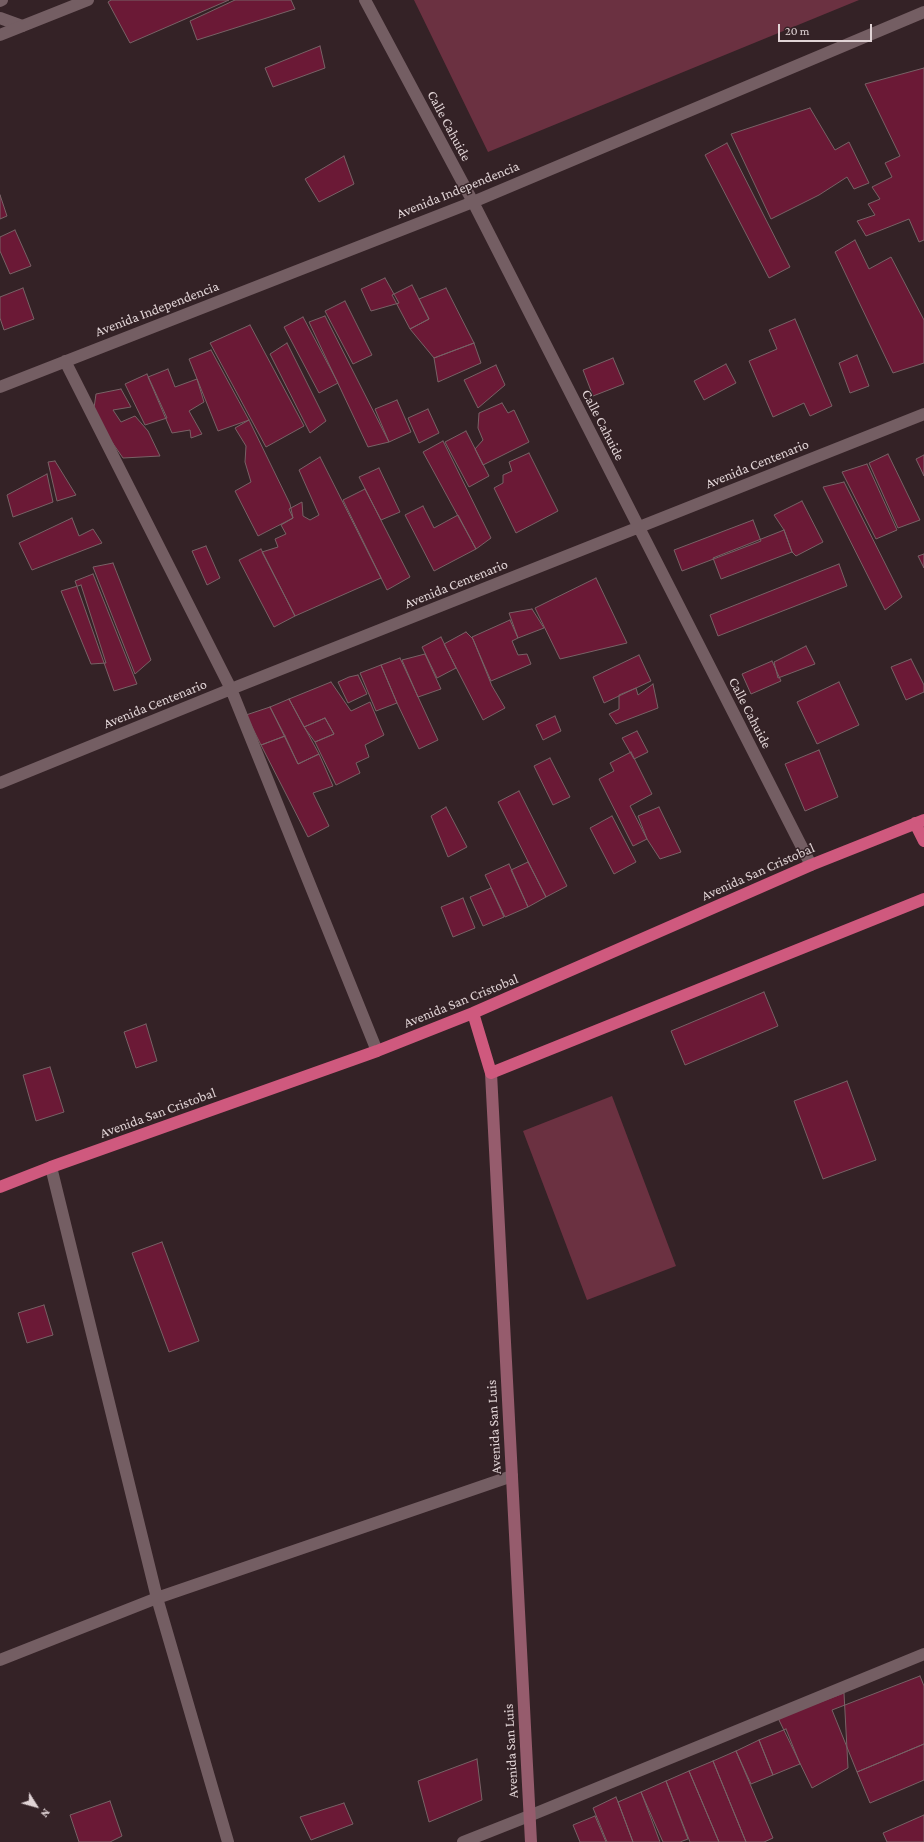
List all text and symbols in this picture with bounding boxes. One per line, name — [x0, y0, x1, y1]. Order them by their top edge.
scale bar — [780, 16, 874, 42]
text: 20 m — [785, 24, 809, 38]
street label: Calle Cahuide — [423, 88, 475, 164]
street label: Avenida Independencia — [394, 158, 522, 222]
street label: Avenida Independencia — [93, 278, 221, 340]
street label: Calle Cahuide — [578, 387, 628, 463]
street label: Avenida Centenario — [703, 436, 811, 492]
street label: Avenida Centenario — [402, 556, 510, 612]
street label: Calle Cahuide — [725, 675, 775, 751]
street label: Avenida Centenario — [101, 676, 209, 732]
street label: Avenida San Cristobal — [699, 839, 817, 905]
street label: Avenida San Cristobal — [401, 970, 521, 1032]
street label: Avenida San Cristobal — [98, 1084, 218, 1142]
street label: Avenida San Luis — [483, 1379, 505, 1475]
street label: Avenida San Luis — [500, 1703, 522, 1799]
north arrow — [16, 1786, 56, 1826]
text: N — [39, 1807, 53, 1820]

